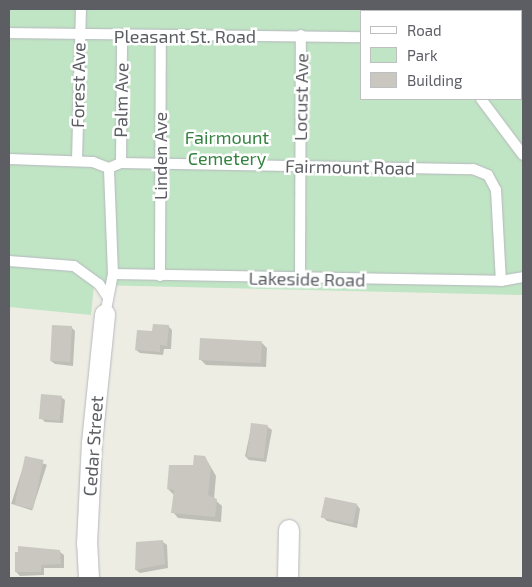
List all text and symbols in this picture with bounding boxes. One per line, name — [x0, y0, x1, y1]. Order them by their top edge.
legend — [360, 10, 522, 100]
text: Road — [407, 21, 442, 39]
street label: Pleasant St. Road — [114, 25, 256, 47]
street label: Forest Ave — [66, 42, 90, 128]
text: Park — [407, 46, 438, 64]
street label: Locust Ave — [289, 53, 313, 141]
street label: Palm Ave — [110, 62, 132, 138]
text: Building — [407, 71, 462, 89]
street label: Linden Ave — [149, 112, 171, 200]
park label: Fairmount Cemetery — [185, 127, 269, 170]
street label: Fairmount Road — [285, 155, 415, 179]
street label: Lakeside Road — [248, 267, 366, 291]
street label: Cedar Street — [79, 395, 107, 497]

